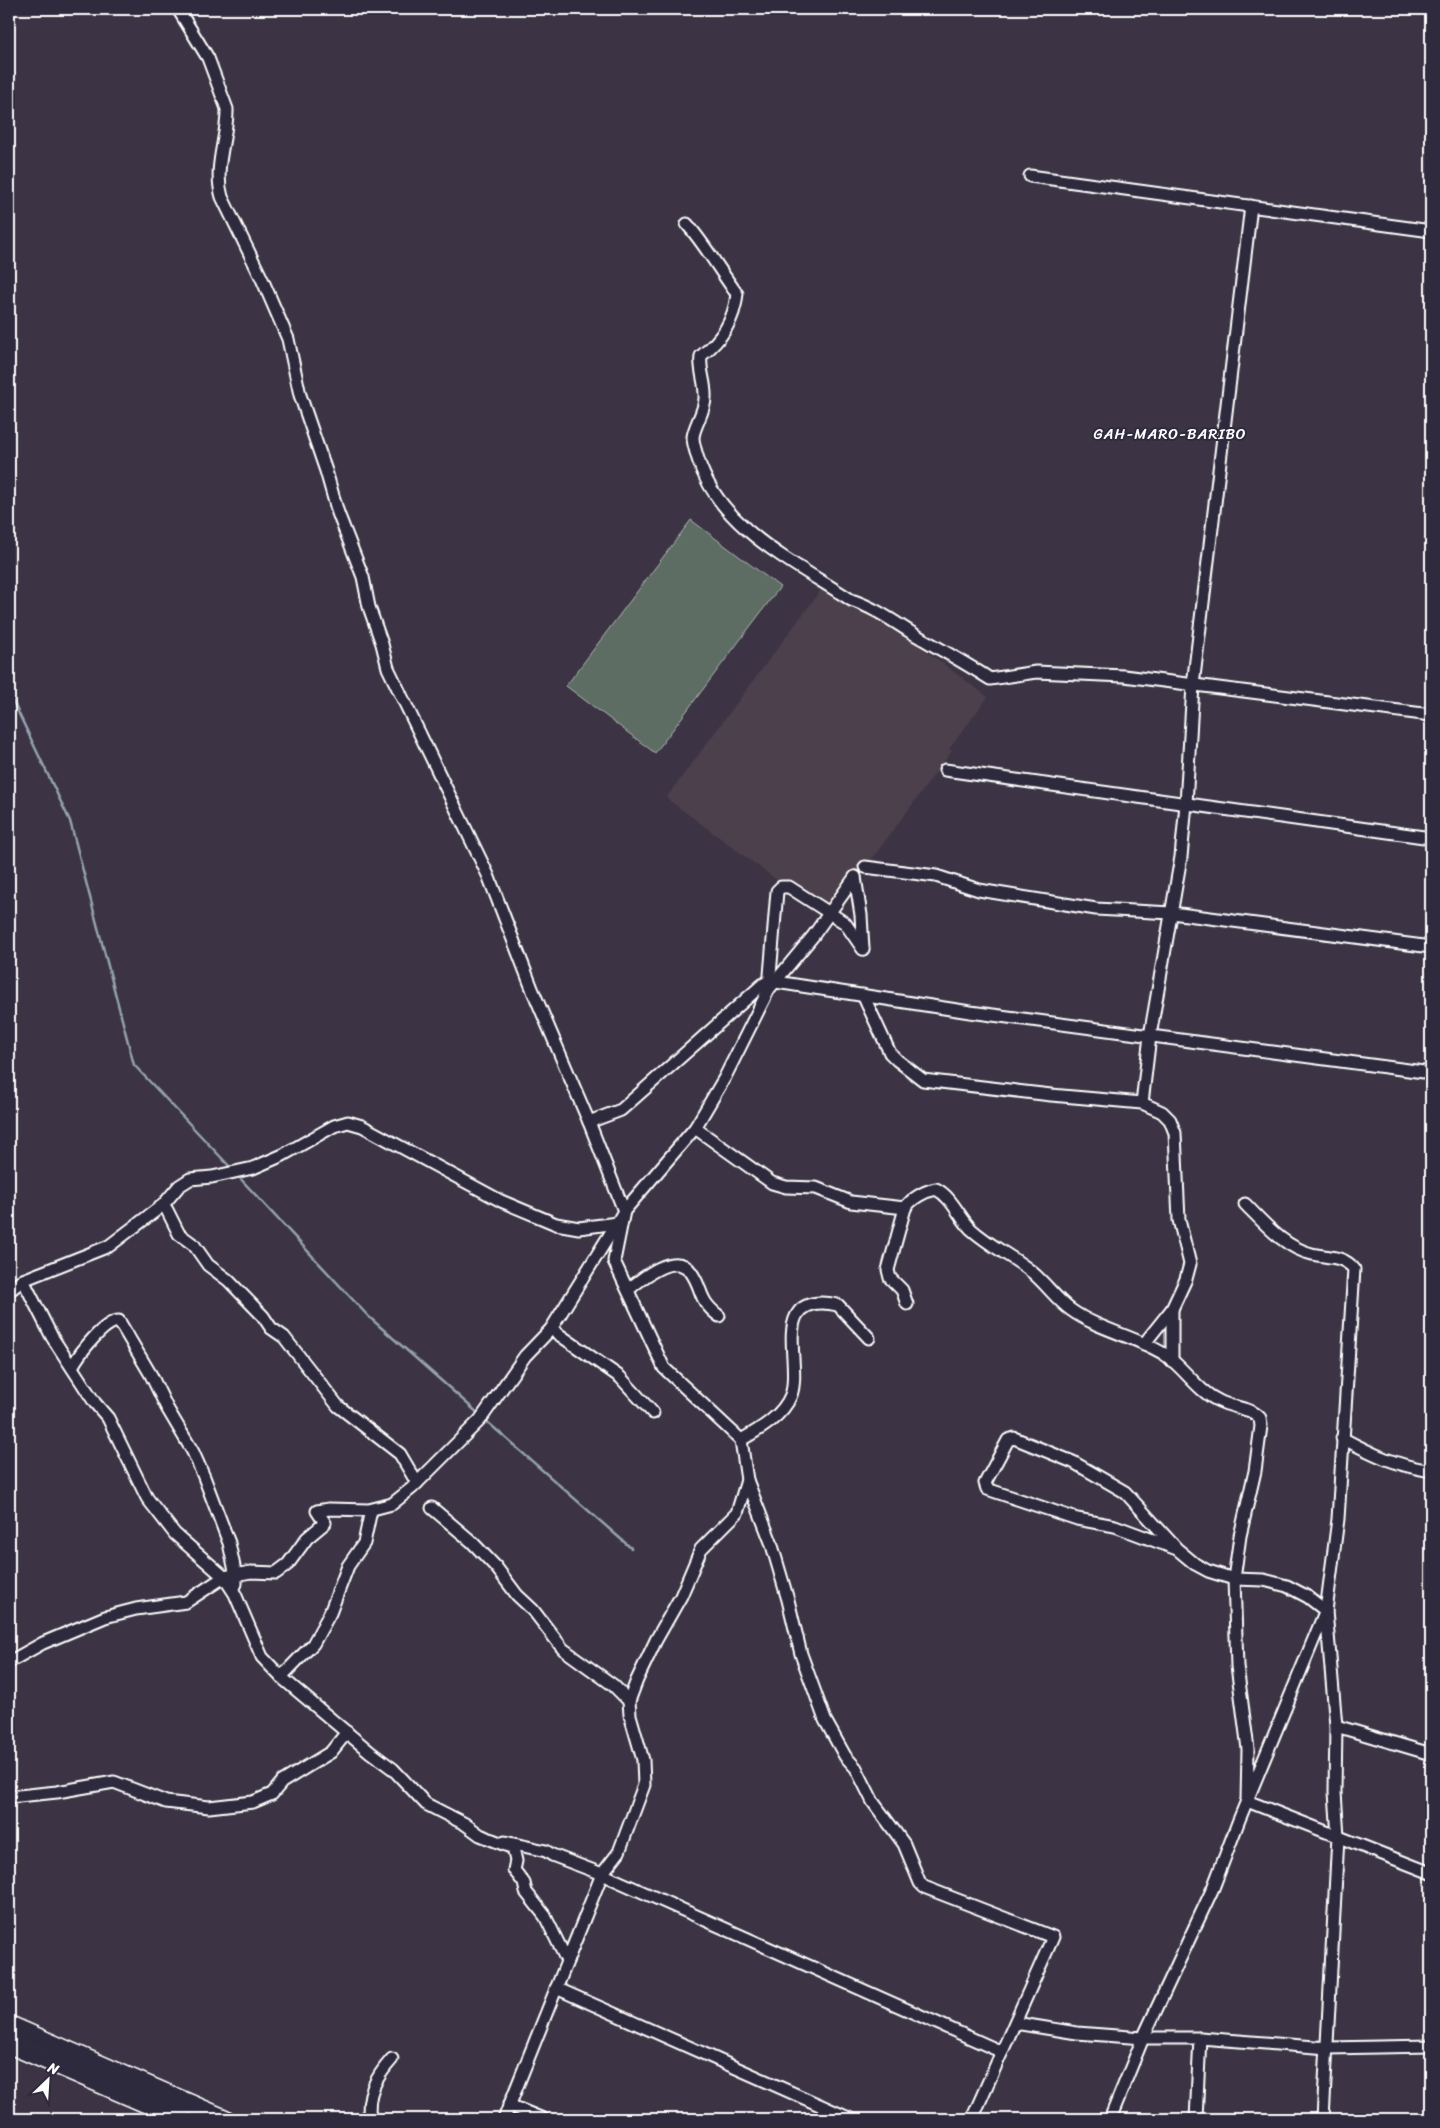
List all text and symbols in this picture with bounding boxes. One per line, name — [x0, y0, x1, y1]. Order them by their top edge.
district label: GAH-MARO-BARIBO — [1093, 421, 1247, 447]
text: N — [43, 2055, 63, 2082]
north arrow — [22, 2056, 72, 2106]

